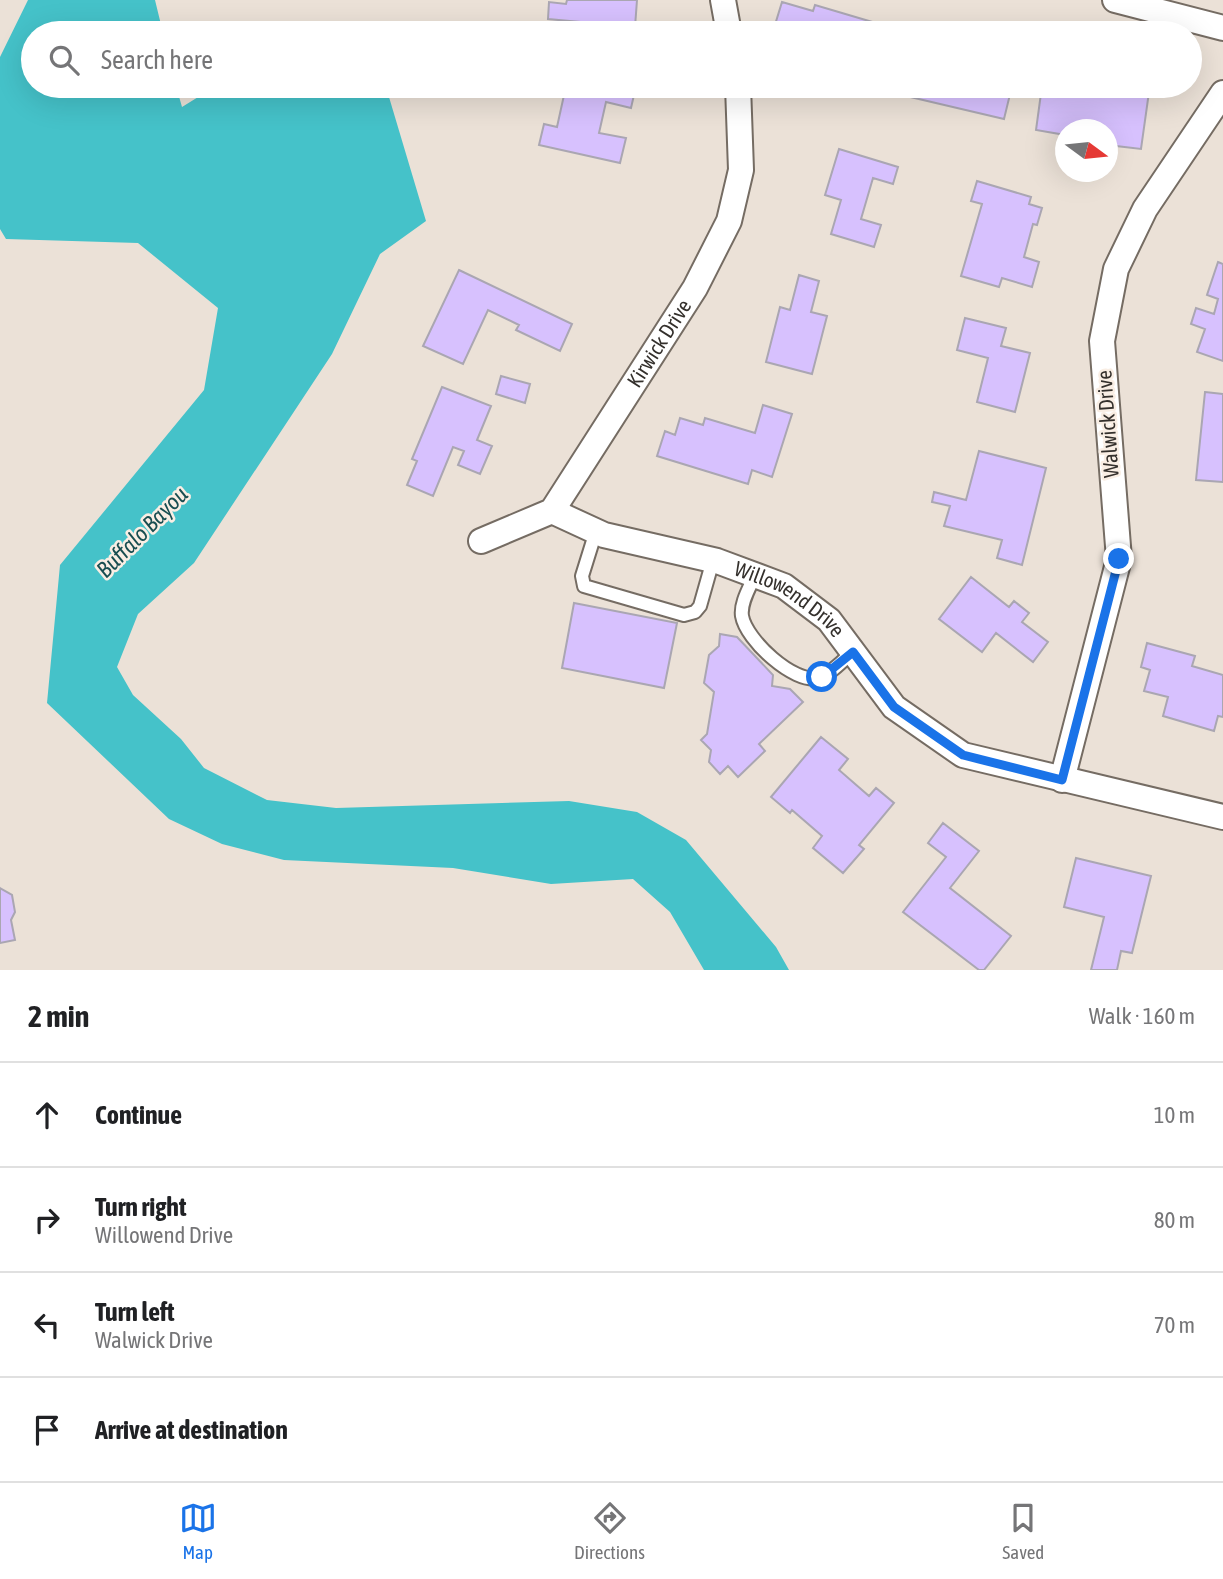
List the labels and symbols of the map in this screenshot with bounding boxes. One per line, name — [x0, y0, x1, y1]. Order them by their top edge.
north arrow — [1055, 119, 1118, 182]
street label: Kirwick Drive — [622, 295, 695, 391]
street label: Walwick Drive — [1091, 369, 1123, 479]
water label: Buffalo Bayou — [91, 481, 193, 583]
route end — [1103, 543, 1134, 574]
street label: Willowend Drive — [731, 556, 850, 641]
route start — [806, 661, 837, 692]

